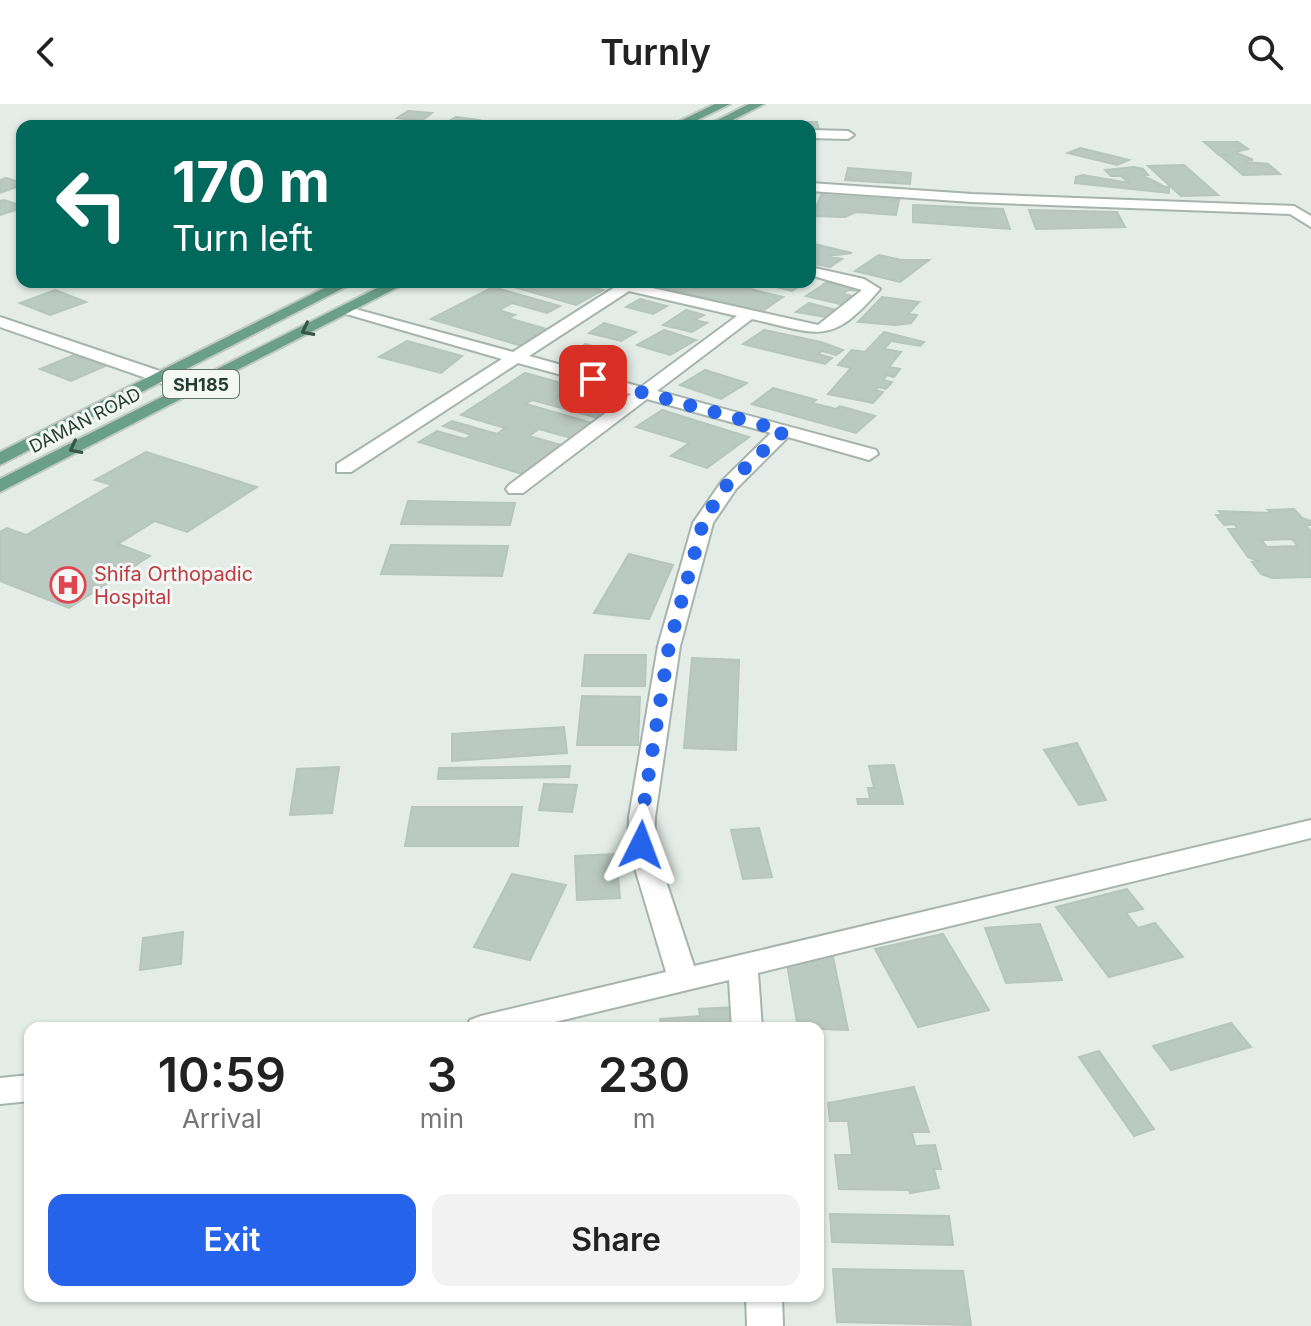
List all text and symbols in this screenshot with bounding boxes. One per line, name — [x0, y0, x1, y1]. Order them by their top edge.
icon: back — [24, 30, 68, 74]
text: Turnly — [600, 30, 711, 74]
icon: search — [1243, 30, 1287, 74]
text: 170 m — [172, 148, 330, 216]
icon: left — [40, 152, 144, 256]
text: Turn left — [172, 216, 313, 260]
one-way arrow — [300, 320, 315, 336]
pin — [559, 345, 627, 413]
icon: arrive — [571, 357, 615, 401]
road number: SH185 — [163, 370, 239, 398]
street label: DAMAN ROAD — [26, 383, 144, 457]
one-way arrow — [69, 438, 84, 453]
place label: Shifa Orthopadic Hospital — [94, 562, 253, 609]
hospital icon: Shifa Orthopadic Hospital — [49, 566, 87, 604]
position arrow — [599, 803, 683, 887]
text: 10:59 — [158, 1045, 286, 1104]
text: 3 — [427, 1045, 457, 1104]
text: 230 — [598, 1045, 690, 1104]
text: Arrival — [182, 1103, 262, 1134]
text: min — [420, 1103, 464, 1134]
text: m — [633, 1103, 655, 1134]
button: Exit — [48, 1194, 416, 1286]
button: Share — [432, 1194, 800, 1286]

